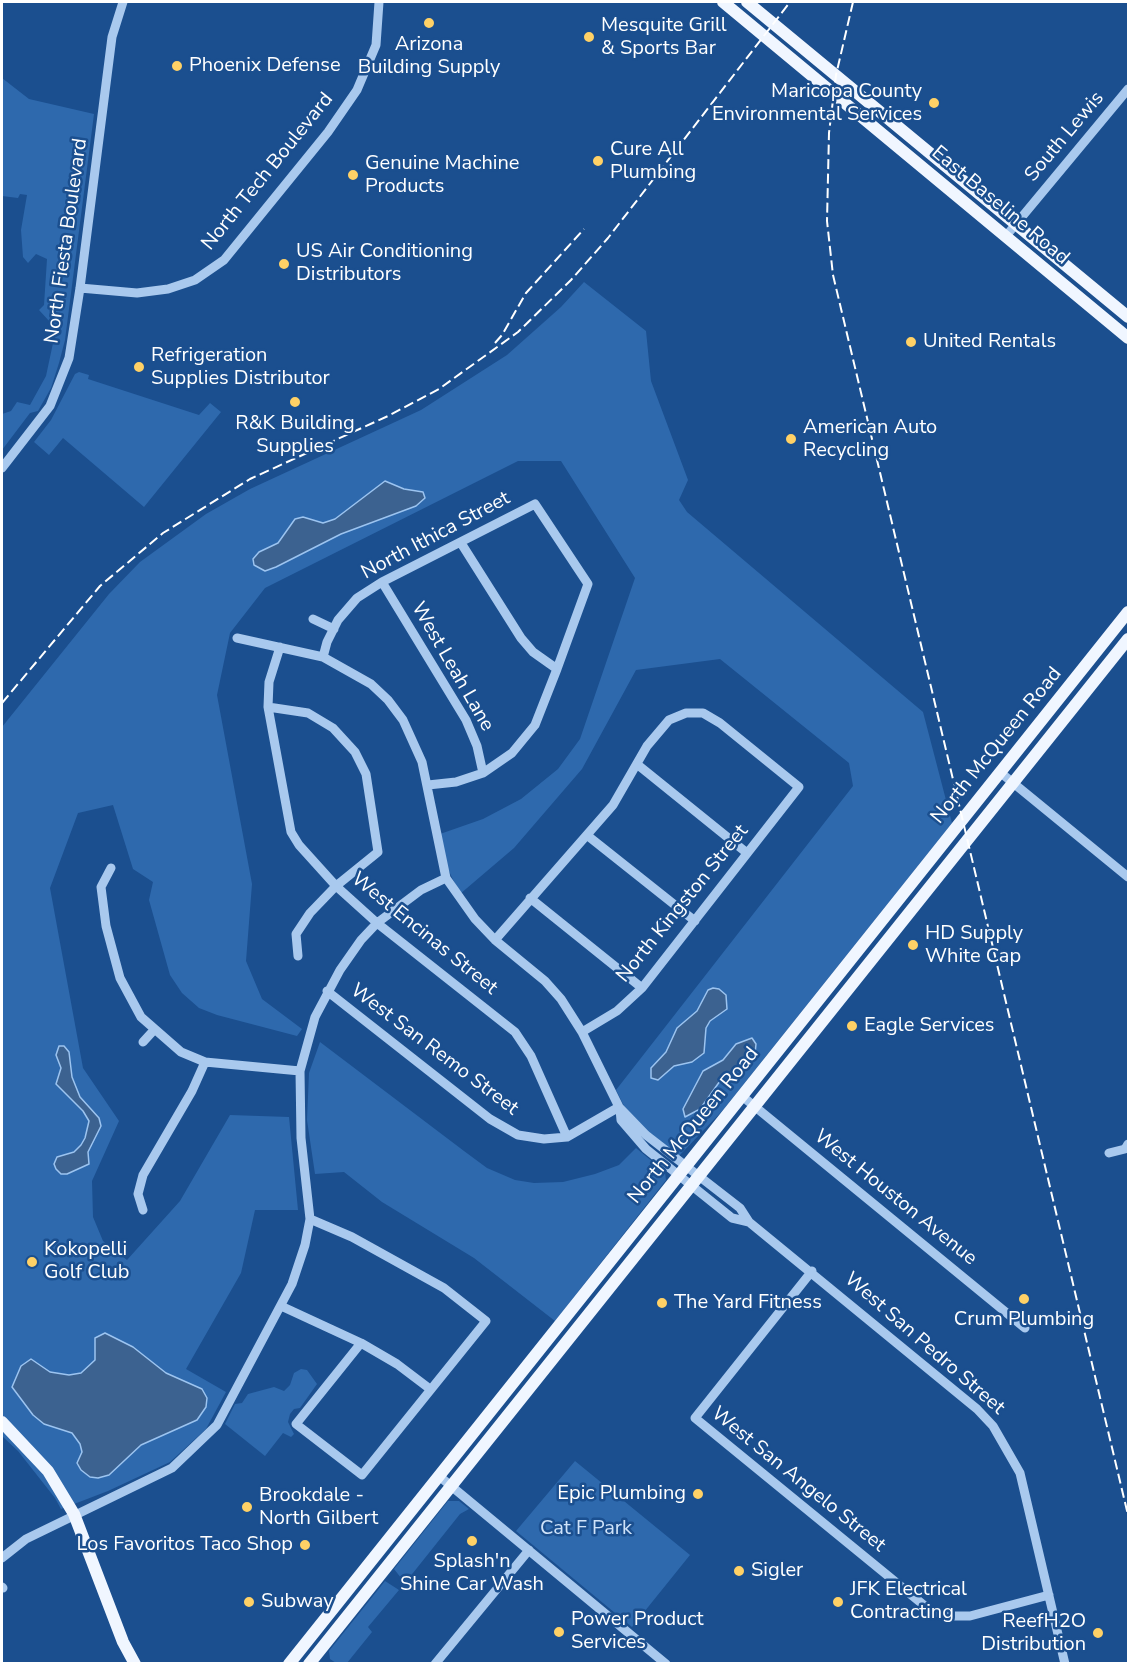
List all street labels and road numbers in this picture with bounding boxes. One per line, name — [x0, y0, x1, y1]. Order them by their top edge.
street label: South Lewis — [1020, 87, 1110, 187]
street label: North Tech Boulevard — [197, 88, 339, 256]
street label: North Fiesta Boulevard — [41, 137, 93, 345]
street label: East Baseline Road — [926, 141, 1074, 271]
street label: North Ithica Street — [358, 487, 514, 585]
street label: West Leah Lane — [405, 598, 499, 736]
street label: North McQueen Road — [927, 663, 1067, 829]
street label: North Kingston Street — [612, 820, 754, 988]
street label: West Encinas Street — [346, 868, 502, 1000]
street label: West San Remo Street — [345, 979, 523, 1121]
street label: North McQueen Road — [624, 1043, 764, 1209]
street label: West Houston Avenue — [809, 1125, 981, 1271]
street label: West San Pedro Street — [839, 1268, 1009, 1420]
street label: West San Angelo Street — [706, 1402, 890, 1558]

